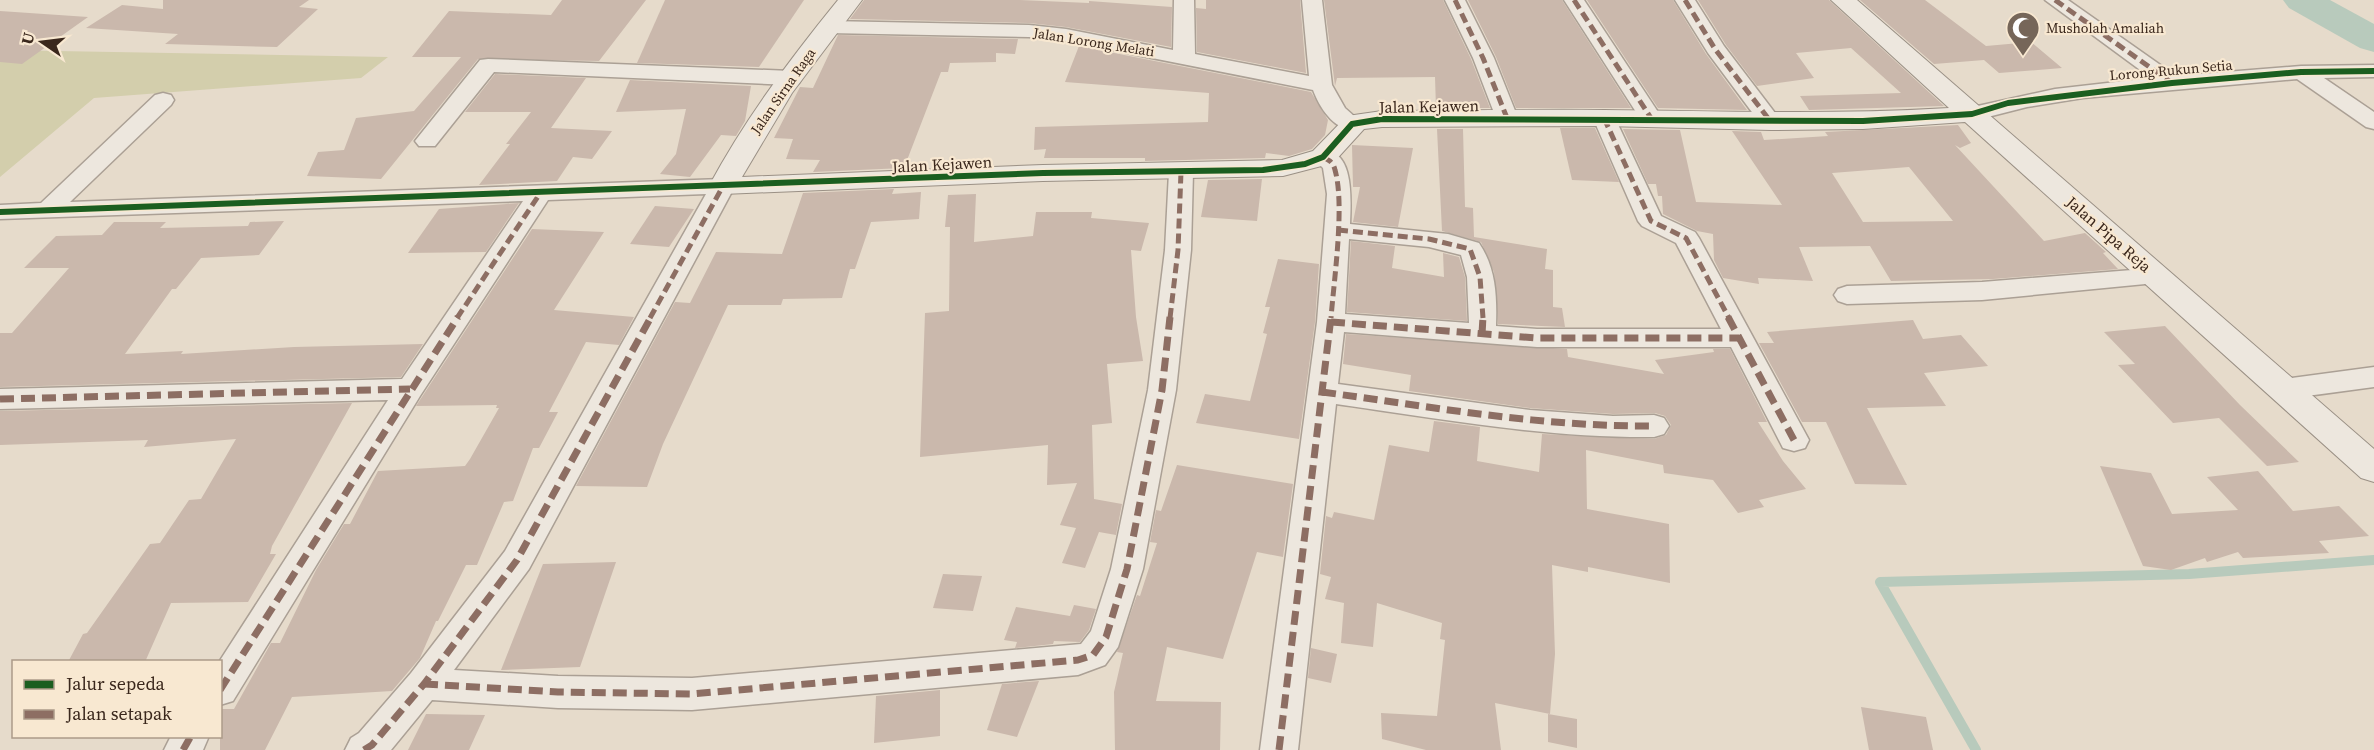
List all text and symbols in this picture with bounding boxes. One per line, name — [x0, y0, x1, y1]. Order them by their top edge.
mosque icon: Musholah Amaliah — [2005, 10, 2041, 57]
north arrow — [12, 12, 72, 72]
place label: Musholah Amaliah — [2046, 18, 2164, 38]
street label: Jalan Lorong Melati — [1031, 22, 1156, 61]
text: U — [15, 30, 40, 47]
street label: Jalan Sirna Raga — [745, 43, 821, 139]
street label: Lorong Rukun Setia — [2109, 55, 2234, 85]
street label: Jalan Kejawen — [1378, 94, 1480, 118]
street label: Jalan Kejawen — [890, 150, 993, 178]
street label: Jalan Pipa Reja — [2061, 190, 2157, 278]
legend — [12, 660, 222, 738]
text: Jalur sepeda — [65, 671, 165, 696]
text: Jalan setapak — [65, 701, 172, 726]

